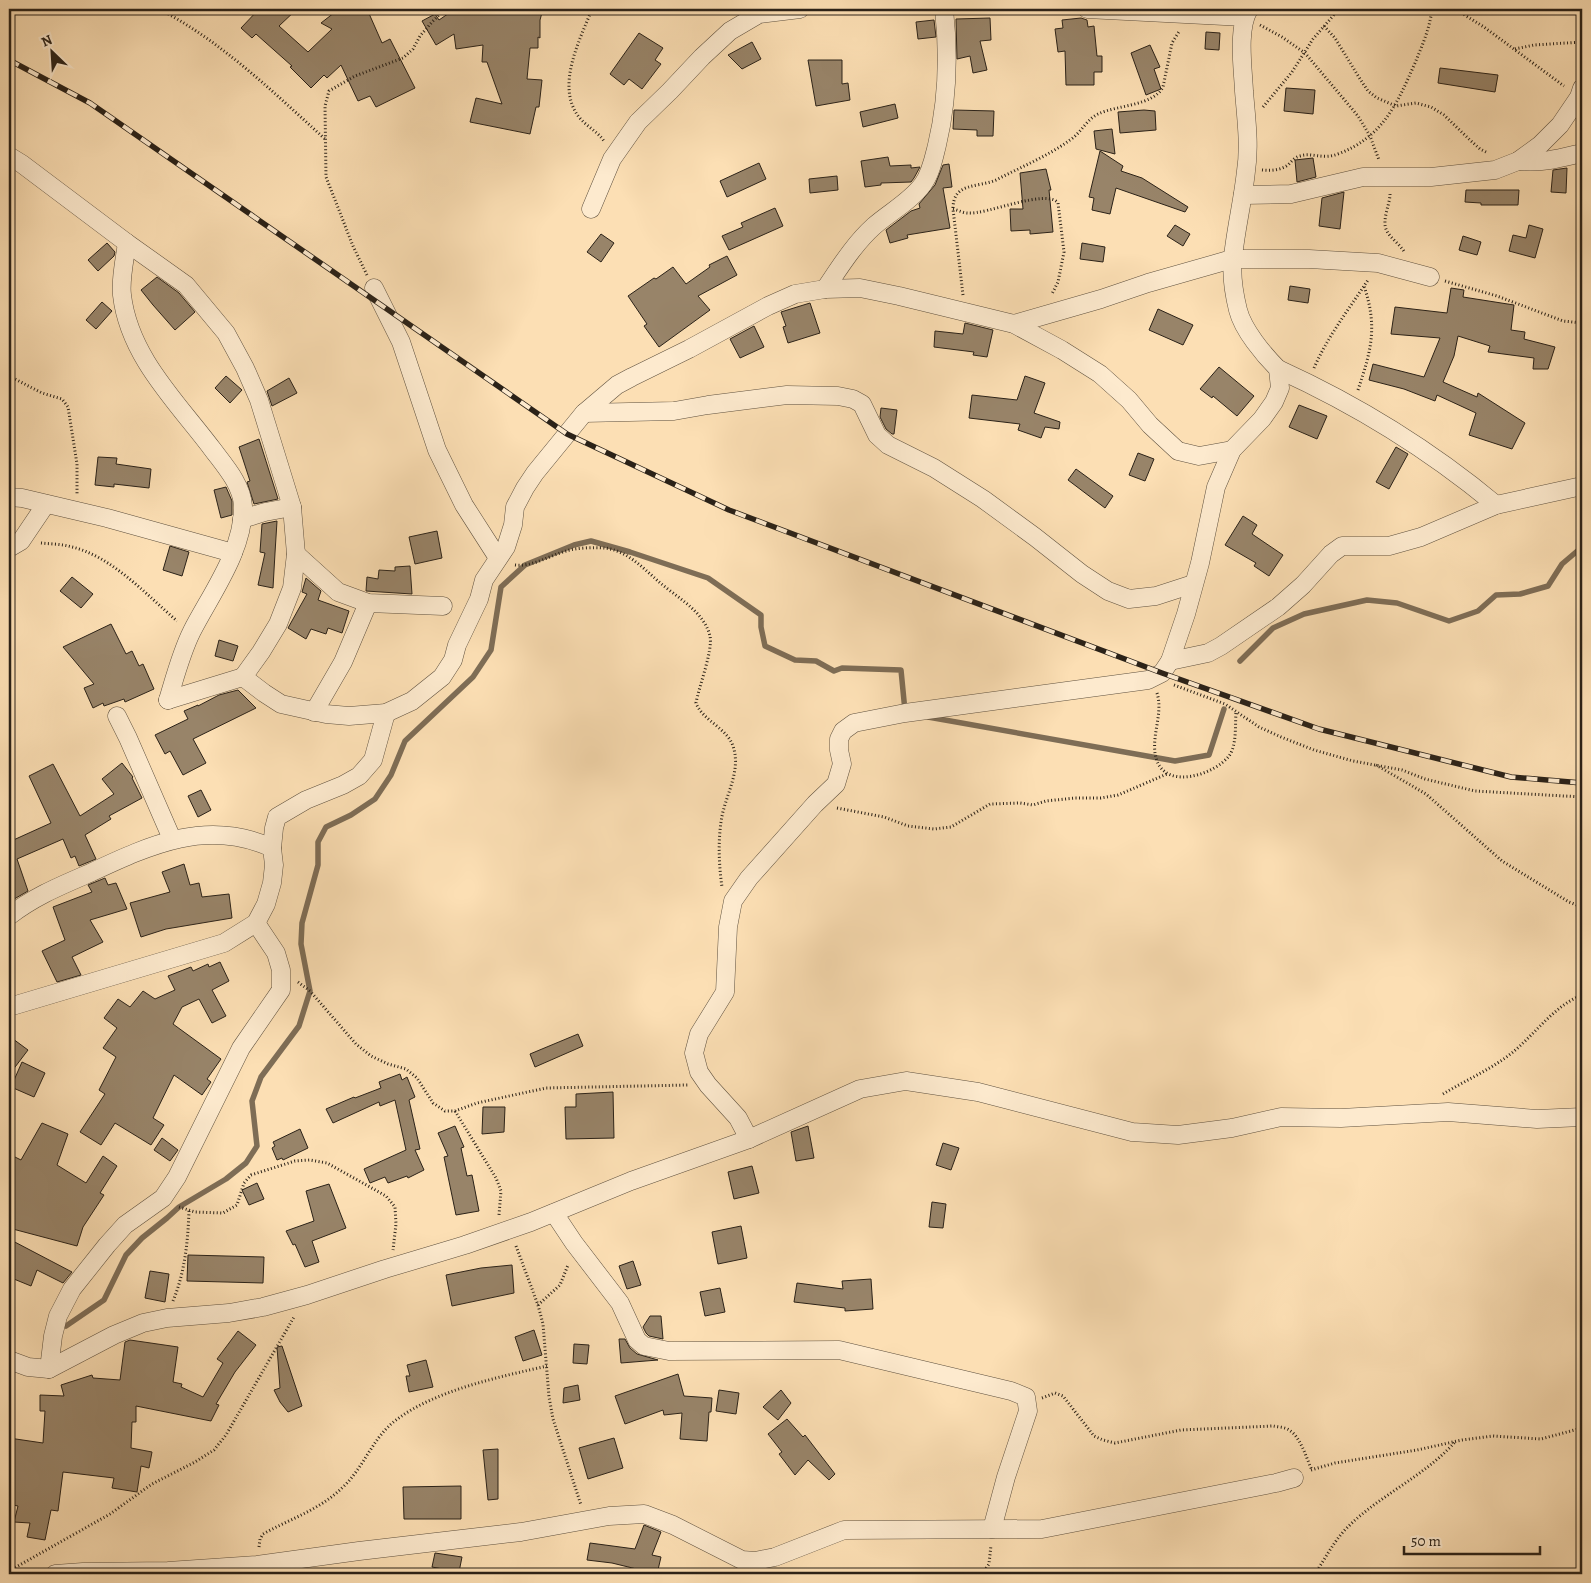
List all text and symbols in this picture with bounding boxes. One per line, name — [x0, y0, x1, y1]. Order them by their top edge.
north arrow — [28, 28, 78, 78]
text: N — [38, 30, 55, 51]
scale bar — [1404, 1523, 1540, 1555]
text: 50 m — [1411, 1531, 1441, 1551]

